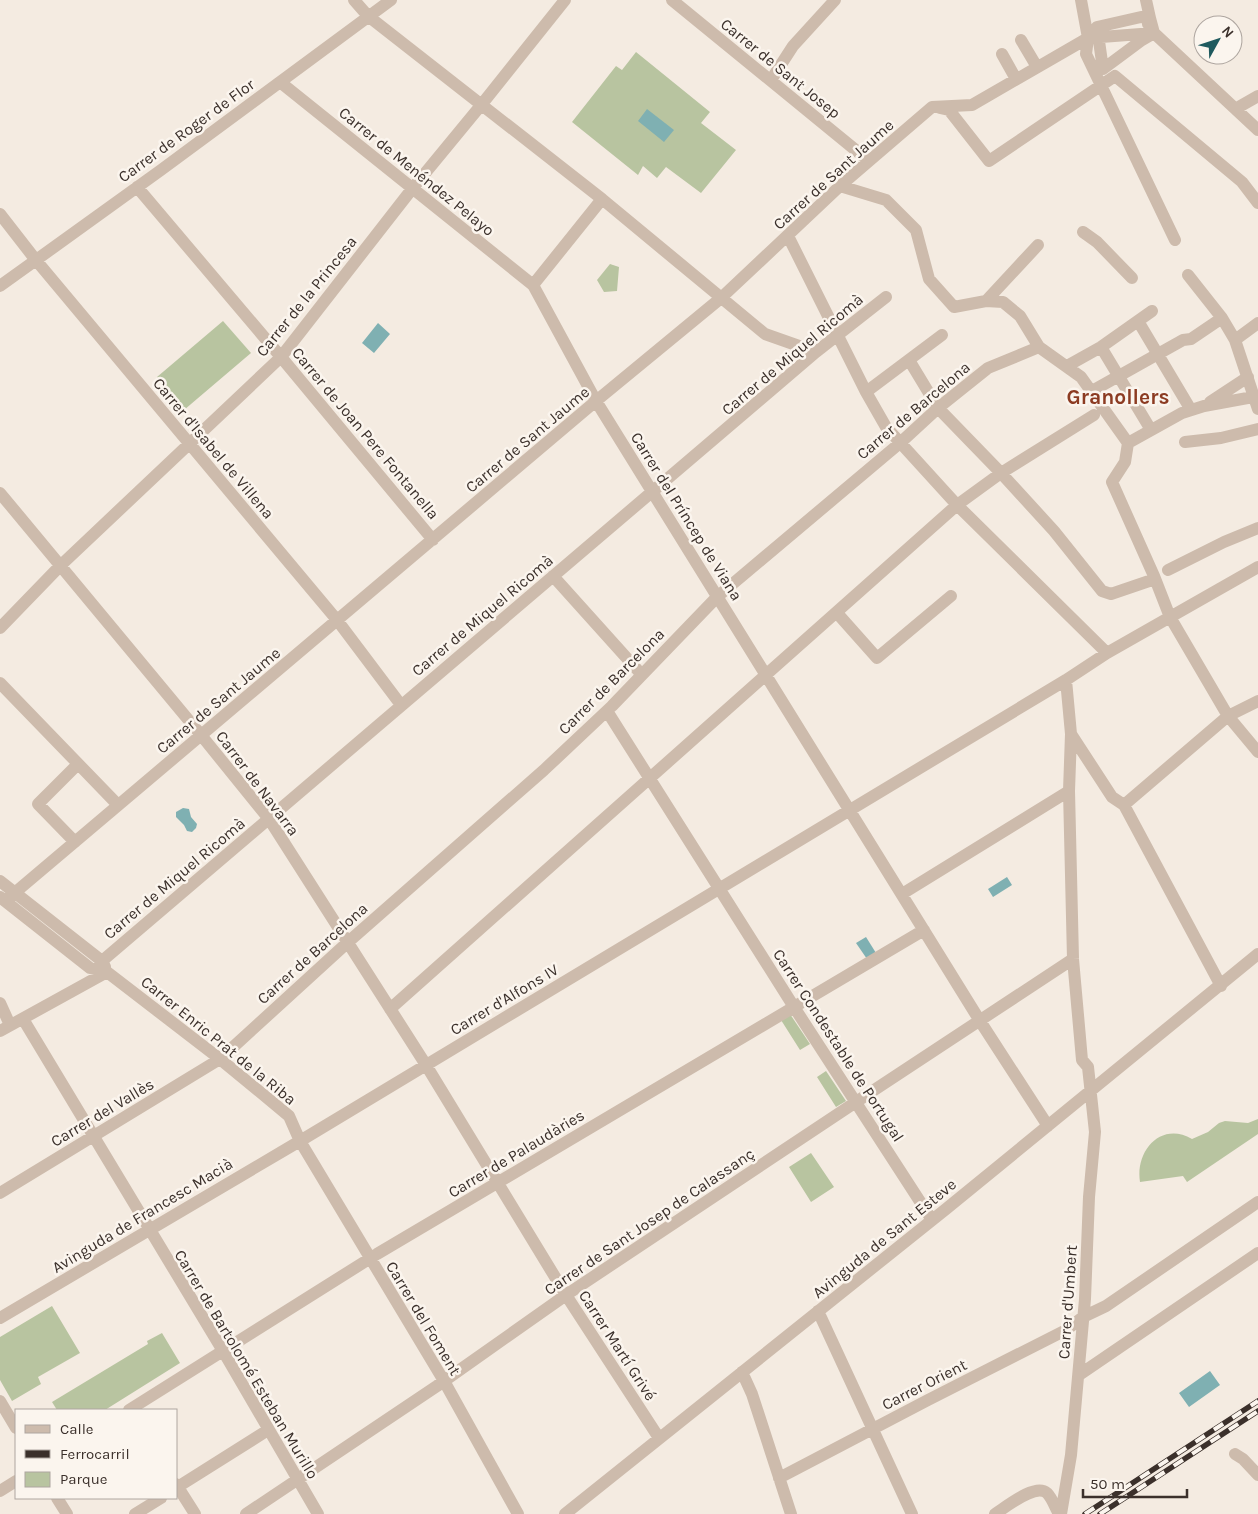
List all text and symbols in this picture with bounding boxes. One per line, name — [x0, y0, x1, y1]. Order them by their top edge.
street label: Carrer de Sant Josep — [717, 14, 844, 123]
north arrow — [1193, 15, 1243, 65]
text: N — [1218, 23, 1237, 41]
street label: Carrer de Roger de Flor — [114, 74, 258, 186]
street label: Carrer de Menéndez Pelayo — [335, 103, 498, 240]
street label: Carrer de Sant Jaume — [769, 115, 897, 233]
street label: Carrer de la Princesa — [252, 232, 361, 360]
street label: Carrer de Miquel Ricomà — [718, 290, 867, 419]
street label: Carrer de Joan Pere Fontanella — [288, 343, 443, 523]
street label: Carrer de Barcelona — [853, 357, 974, 463]
street label: Carrer d'Isabel de Villena — [149, 374, 278, 523]
street label: Carrer de Sant Jaume — [462, 382, 593, 497]
district label: Granollers — [1067, 385, 1169, 409]
street label: Carrer del Príncep de Viana — [627, 428, 746, 604]
street label: Carrer de Miquel Ricomà — [408, 551, 557, 680]
street label: Carrer de Barcelona — [554, 624, 668, 738]
street label: Carrer de Sant Jaume — [153, 643, 284, 758]
street label: Carrer de Navarra — [212, 727, 303, 840]
street label: Carrer de Miquel Ricomà — [100, 814, 249, 943]
street label: Carrer de Barcelona — [253, 899, 372, 1008]
street label: Carrer Condestable de Portugal — [769, 945, 908, 1145]
street label: Carrer d'Alfons IV — [447, 960, 562, 1039]
street label: Carrer Enric Prat de la Riba — [137, 972, 300, 1109]
street label: Carrer del Vallès — [47, 1074, 157, 1151]
street label: Carrer de Palaudàries — [445, 1105, 588, 1202]
street label: Carrer de Sant Josep de Calassanç — [541, 1144, 758, 1299]
street label: Avinguda de Francesc Macià — [48, 1154, 236, 1277]
street label: Avinguda de Sant Esteve — [809, 1175, 960, 1302]
street label: Carrer d'Umbert — [1054, 1244, 1081, 1360]
street label: Carrer de Bartolomé Esteban Murillo — [170, 1246, 323, 1482]
street label: Carrer del Foment — [382, 1258, 465, 1379]
street label: Carrer Martí Grivé — [575, 1286, 660, 1404]
street label: Carrer Orient — [879, 1355, 970, 1414]
legend — [15, 1409, 178, 1499]
text: Calle — [60, 1420, 94, 1438]
text: Ferrocarril — [60, 1445, 130, 1463]
scale bar — [1083, 1466, 1187, 1498]
text: Parque — [60, 1470, 108, 1488]
text: 50 m — [1090, 1475, 1125, 1493]

